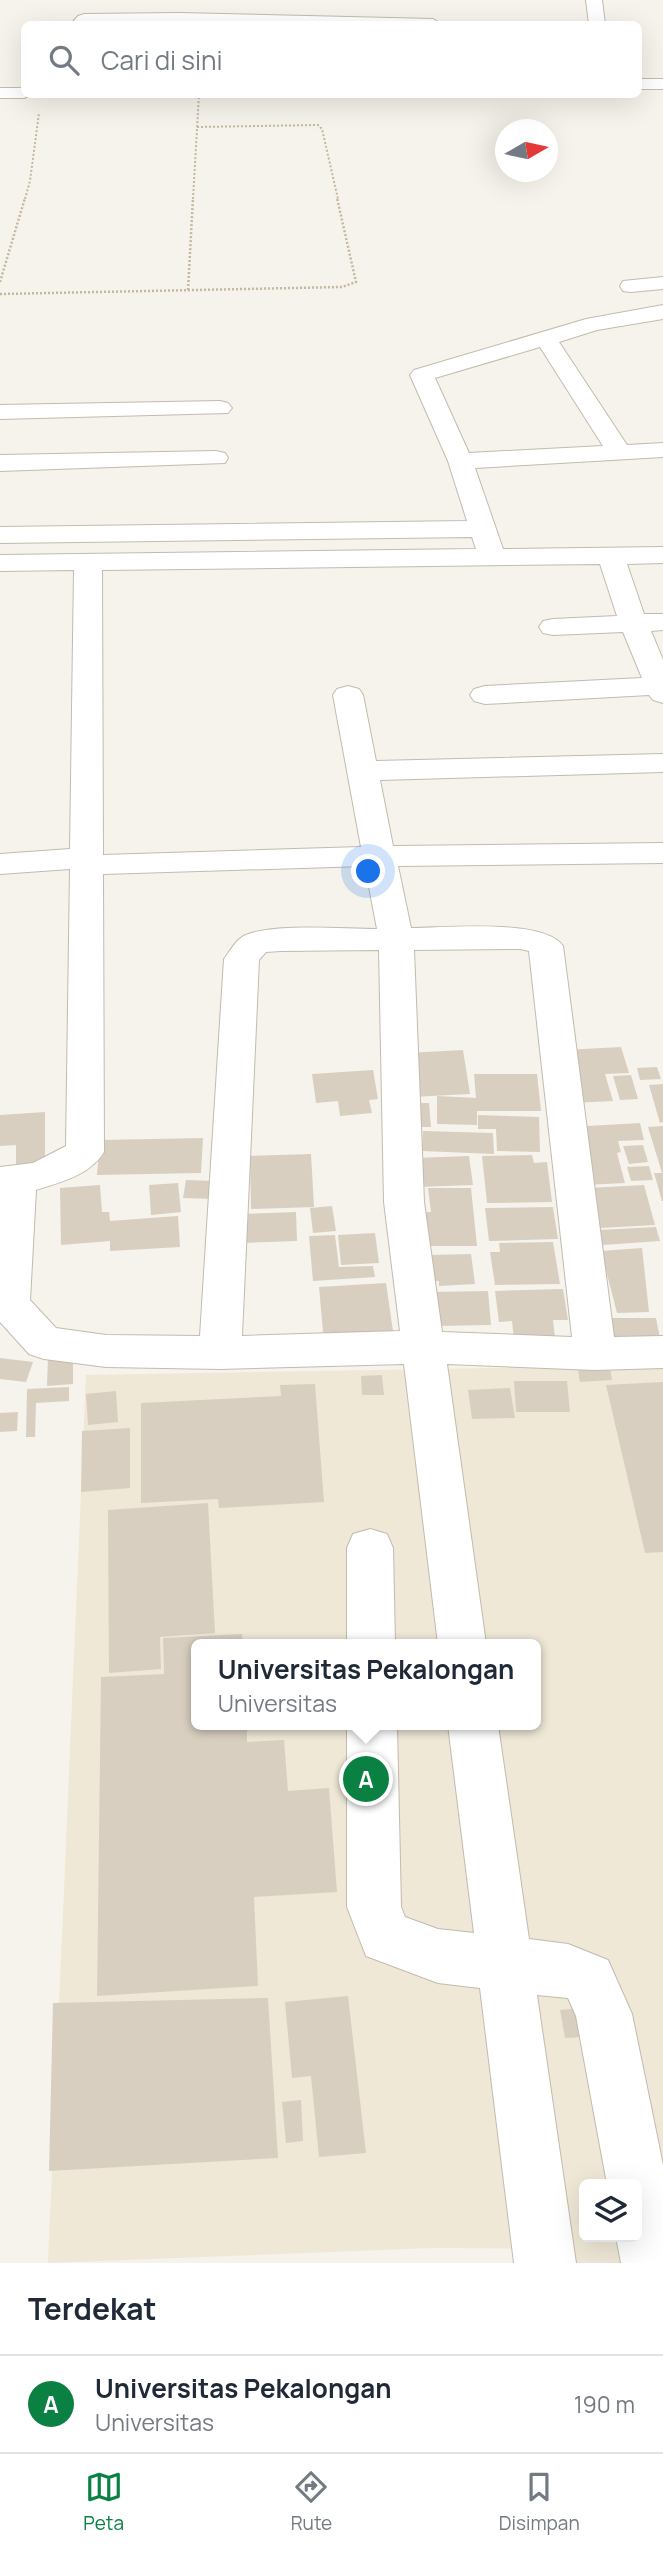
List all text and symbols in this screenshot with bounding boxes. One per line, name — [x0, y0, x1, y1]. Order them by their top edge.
search box — [21, 21, 642, 98]
icon: search — [45, 41, 83, 79]
text: Cari di sini — [101, 42, 223, 78]
north arrow — [495, 119, 558, 182]
your location — [351, 854, 385, 888]
popup — [191, 1639, 541, 1730]
text: Universitas Pekalongan — [218, 1651, 514, 1687]
text: Universitas — [218, 1687, 337, 1719]
pin: A — [343, 1753, 389, 1805]
map controls — [579, 2179, 642, 2242]
button: layers — [579, 2179, 642, 2242]
text: Terdekat — [28, 2288, 157, 2329]
text: Universitas Pekalongan — [95, 2370, 391, 2406]
text: A — [43, 2388, 59, 2420]
text: 190 m — [574, 2388, 635, 2420]
text: Universitas — [95, 2406, 214, 2438]
tab: Peta — [83, 2468, 124, 2536]
tab: Rute — [291, 2468, 332, 2536]
tab: Disimpan — [499, 2468, 580, 2536]

